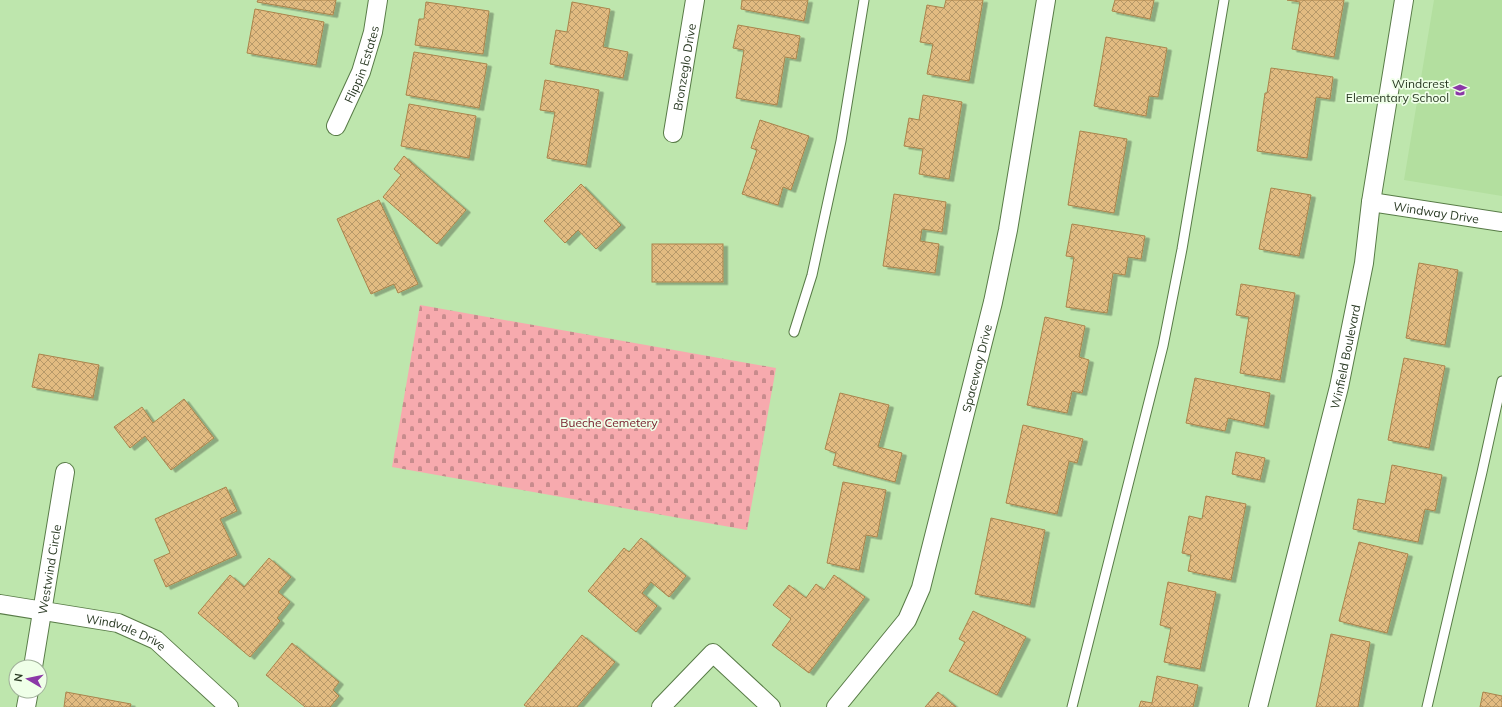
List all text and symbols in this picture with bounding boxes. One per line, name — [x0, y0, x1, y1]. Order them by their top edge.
street label: Bronzeglo Drive — [669, 22, 699, 112]
street label: Flippin Estates — [340, 25, 381, 105]
place label: Windcrest Elementary School — [1346, 76, 1449, 105]
school or university icon: Windcrest Elementary School — [1452, 82, 1468, 98]
street label: Windway Drive — [1392, 198, 1480, 226]
street label: Winfield Boulevard — [1326, 303, 1363, 410]
street label: Spaceway Drive — [958, 323, 995, 414]
park label: Bueche Cemetery — [560, 415, 658, 430]
street label: Westwind Circle — [34, 523, 64, 615]
street label: Windvale Drive — [85, 610, 170, 653]
north arrow — [8, 659, 48, 699]
text: N — [11, 672, 26, 683]

